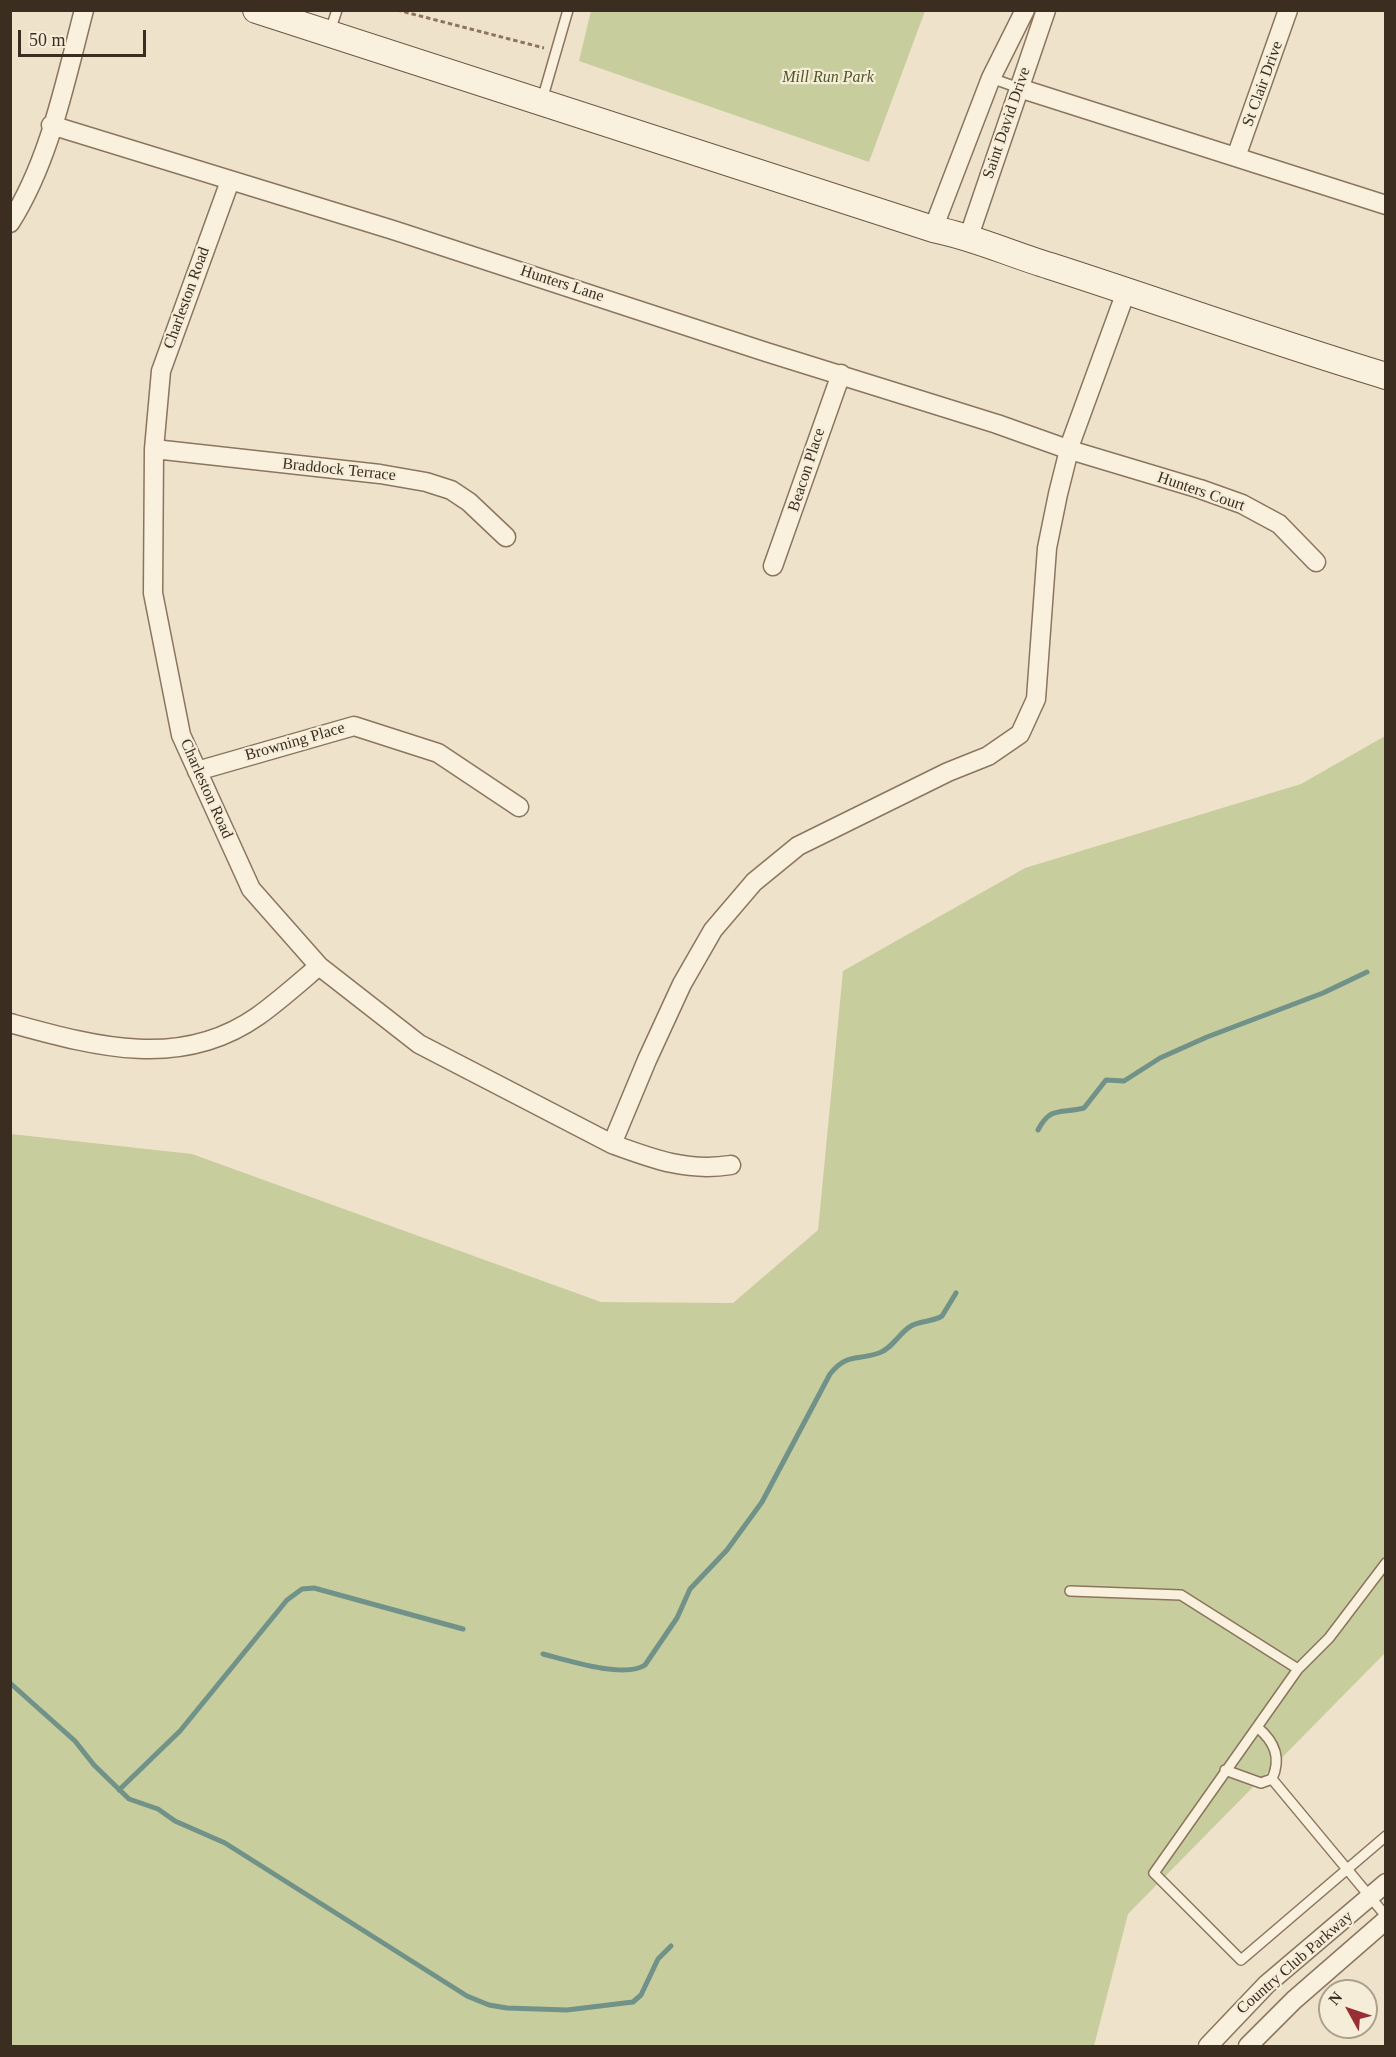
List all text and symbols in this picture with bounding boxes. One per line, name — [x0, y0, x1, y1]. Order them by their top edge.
scale bar — [21, 18, 148, 56]
text: 50 m — [29, 30, 66, 50]
street label: St Clair Drive — [1239, 39, 1287, 129]
street label: Saint David Drive — [979, 65, 1035, 181]
park label: Mill Run Park — [782, 68, 874, 88]
street label: Charleston Road — [160, 244, 214, 352]
street label: Hunters Lane — [518, 261, 606, 307]
street label: Beacon Place — [784, 426, 830, 514]
street label: Braddock Terrace — [281, 454, 397, 486]
street label: Hunters Court — [1155, 468, 1247, 516]
street label: Browning Place — [243, 719, 347, 765]
street label: Charleston Road — [175, 736, 237, 842]
street label: Country Club Parkway — [1233, 1907, 1357, 2019]
north arrow — [1318, 1979, 1378, 2039]
text: N — [1325, 1989, 1346, 2008]

